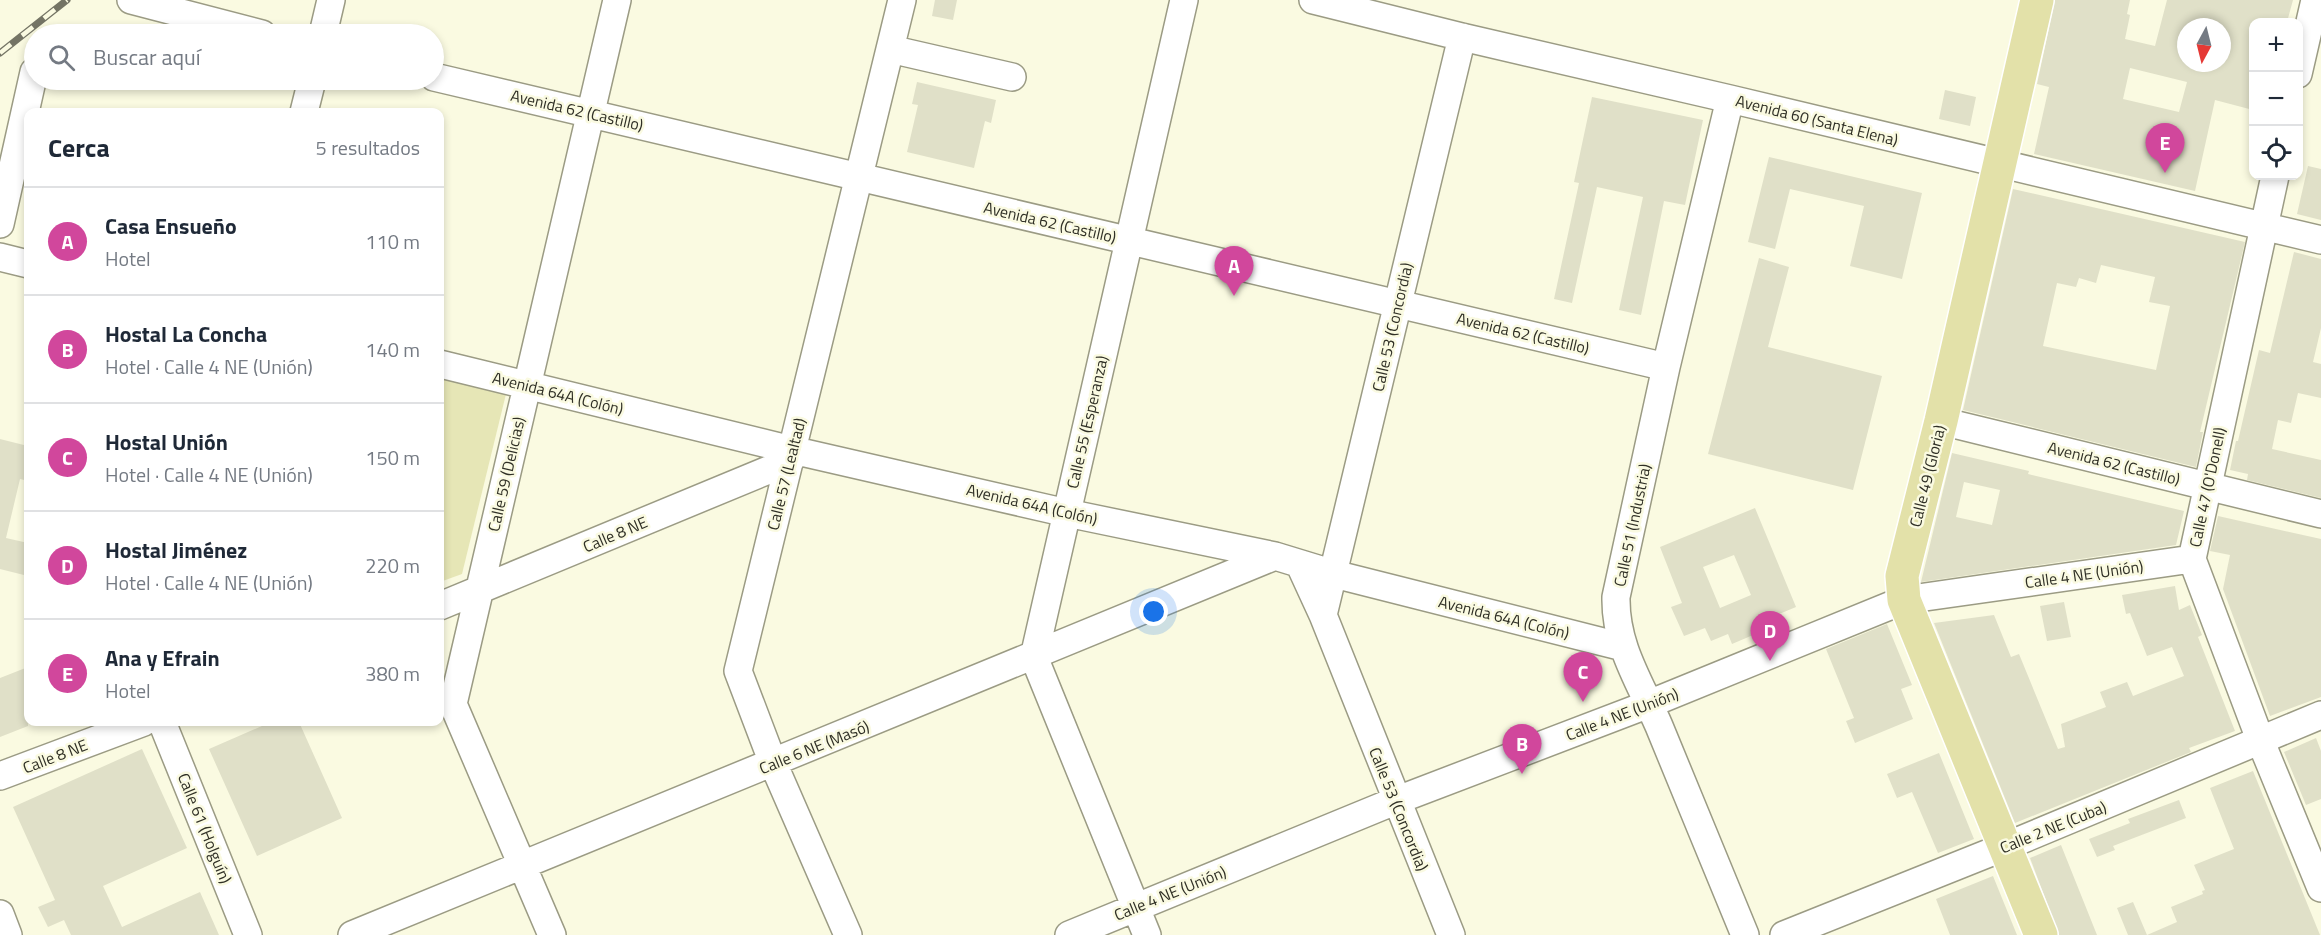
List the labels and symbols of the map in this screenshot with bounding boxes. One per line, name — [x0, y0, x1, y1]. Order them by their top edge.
north arrow — [2177, 18, 2231, 72]
street label: Avenida 62 (Castillo) — [508, 83, 646, 137]
street label: Avenida 60 (Santa Elena) — [1733, 88, 1901, 152]
pin: E — [2146, 124, 2184, 173]
street label: Avenida 62 (Castillo) — [981, 195, 1119, 249]
pin: A — [1214, 246, 1254, 296]
street label: Calle 53 (Concordia) — [1366, 260, 1418, 394]
street label: Avenida 62 (Castillo) — [1454, 306, 1592, 360]
street label: Calle 55 (Esperanza) — [1060, 353, 1114, 491]
street label: Avenida 64A (Colón) — [490, 365, 626, 421]
street label: Calle 59 (Delicias) — [481, 414, 531, 534]
street label: Calle 57 (Lealtad) — [760, 415, 812, 533]
street label: Calle 49 (Gloria) — [1903, 422, 1951, 530]
street label: Calle 47 (O'Donell) — [2183, 425, 2231, 549]
street label: Avenida 62 (Castillo) — [2045, 435, 2183, 491]
street label: Calle 51 (Industria) — [1607, 461, 1657, 589]
street label: Avenida 64A (Colón) — [964, 477, 1100, 531]
street label: Calle 8 NE — [579, 510, 651, 558]
street label: Calle 4 NE (Unión) — [2023, 554, 2145, 594]
street label: Avenida 64A (Colón) — [1436, 589, 1572, 645]
your location — [1139, 597, 1168, 626]
pin: D — [1750, 612, 1790, 661]
pin: C — [1564, 652, 1602, 702]
street label: Calle 4 NE (Unión) — [1562, 681, 1682, 747]
street label: Calle 6 NE (Masó) — [755, 714, 873, 780]
pin: B — [1502, 724, 1541, 774]
street label: Calle 8 NE — [19, 733, 91, 779]
street label: Calle 53 (Concordia) — [1363, 743, 1435, 875]
street label: Calle 61 (Holguín) — [172, 769, 238, 887]
street label: Calle 2 NE (Cuba) — [1996, 795, 2110, 859]
street label: Calle 4 NE (Unión) — [1110, 860, 1230, 926]

